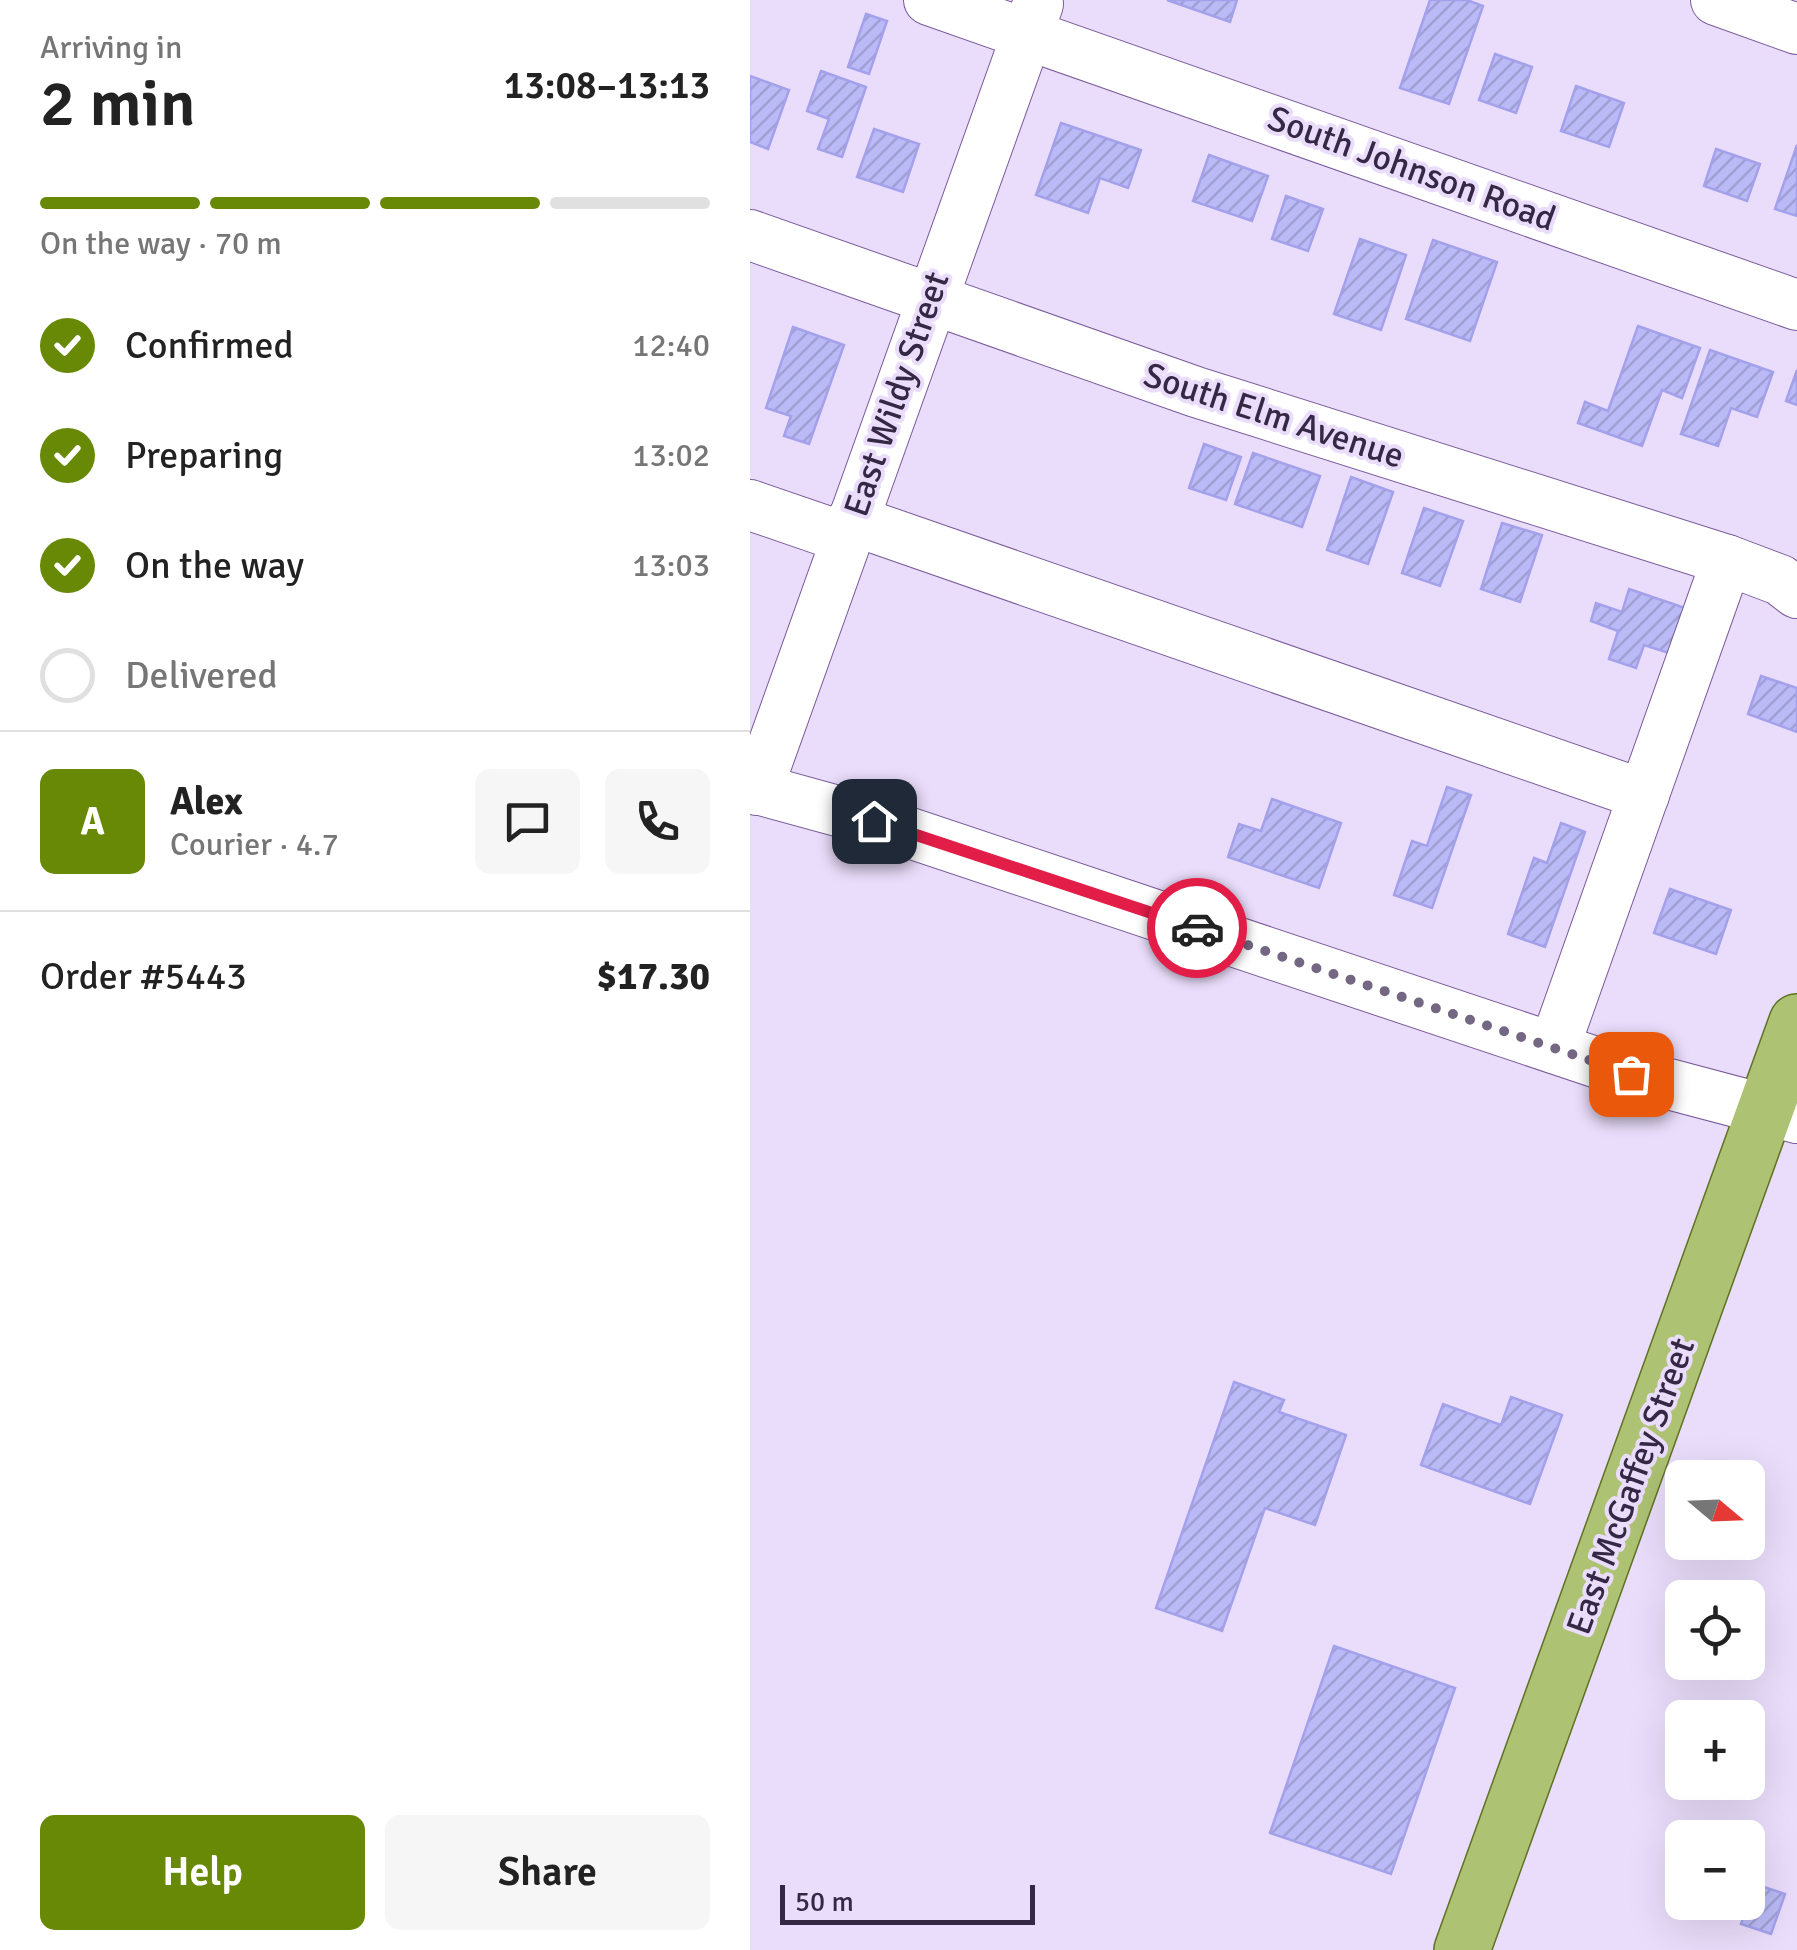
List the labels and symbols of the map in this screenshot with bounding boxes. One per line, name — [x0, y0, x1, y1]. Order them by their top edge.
street label: South Johnson Road — [1262, 96, 1562, 240]
street label: East Wildy Street — [835, 266, 958, 522]
street label: South Elm Avenue — [1138, 353, 1409, 478]
pin — [832, 779, 917, 864]
courier — [1147, 878, 1247, 978]
pin — [1589, 1032, 1674, 1117]
street label: East McGaffey Street — [1557, 1332, 1704, 1640]
north arrow — [1665, 1460, 1765, 1560]
scale bar — [780, 1880, 1035, 1924]

